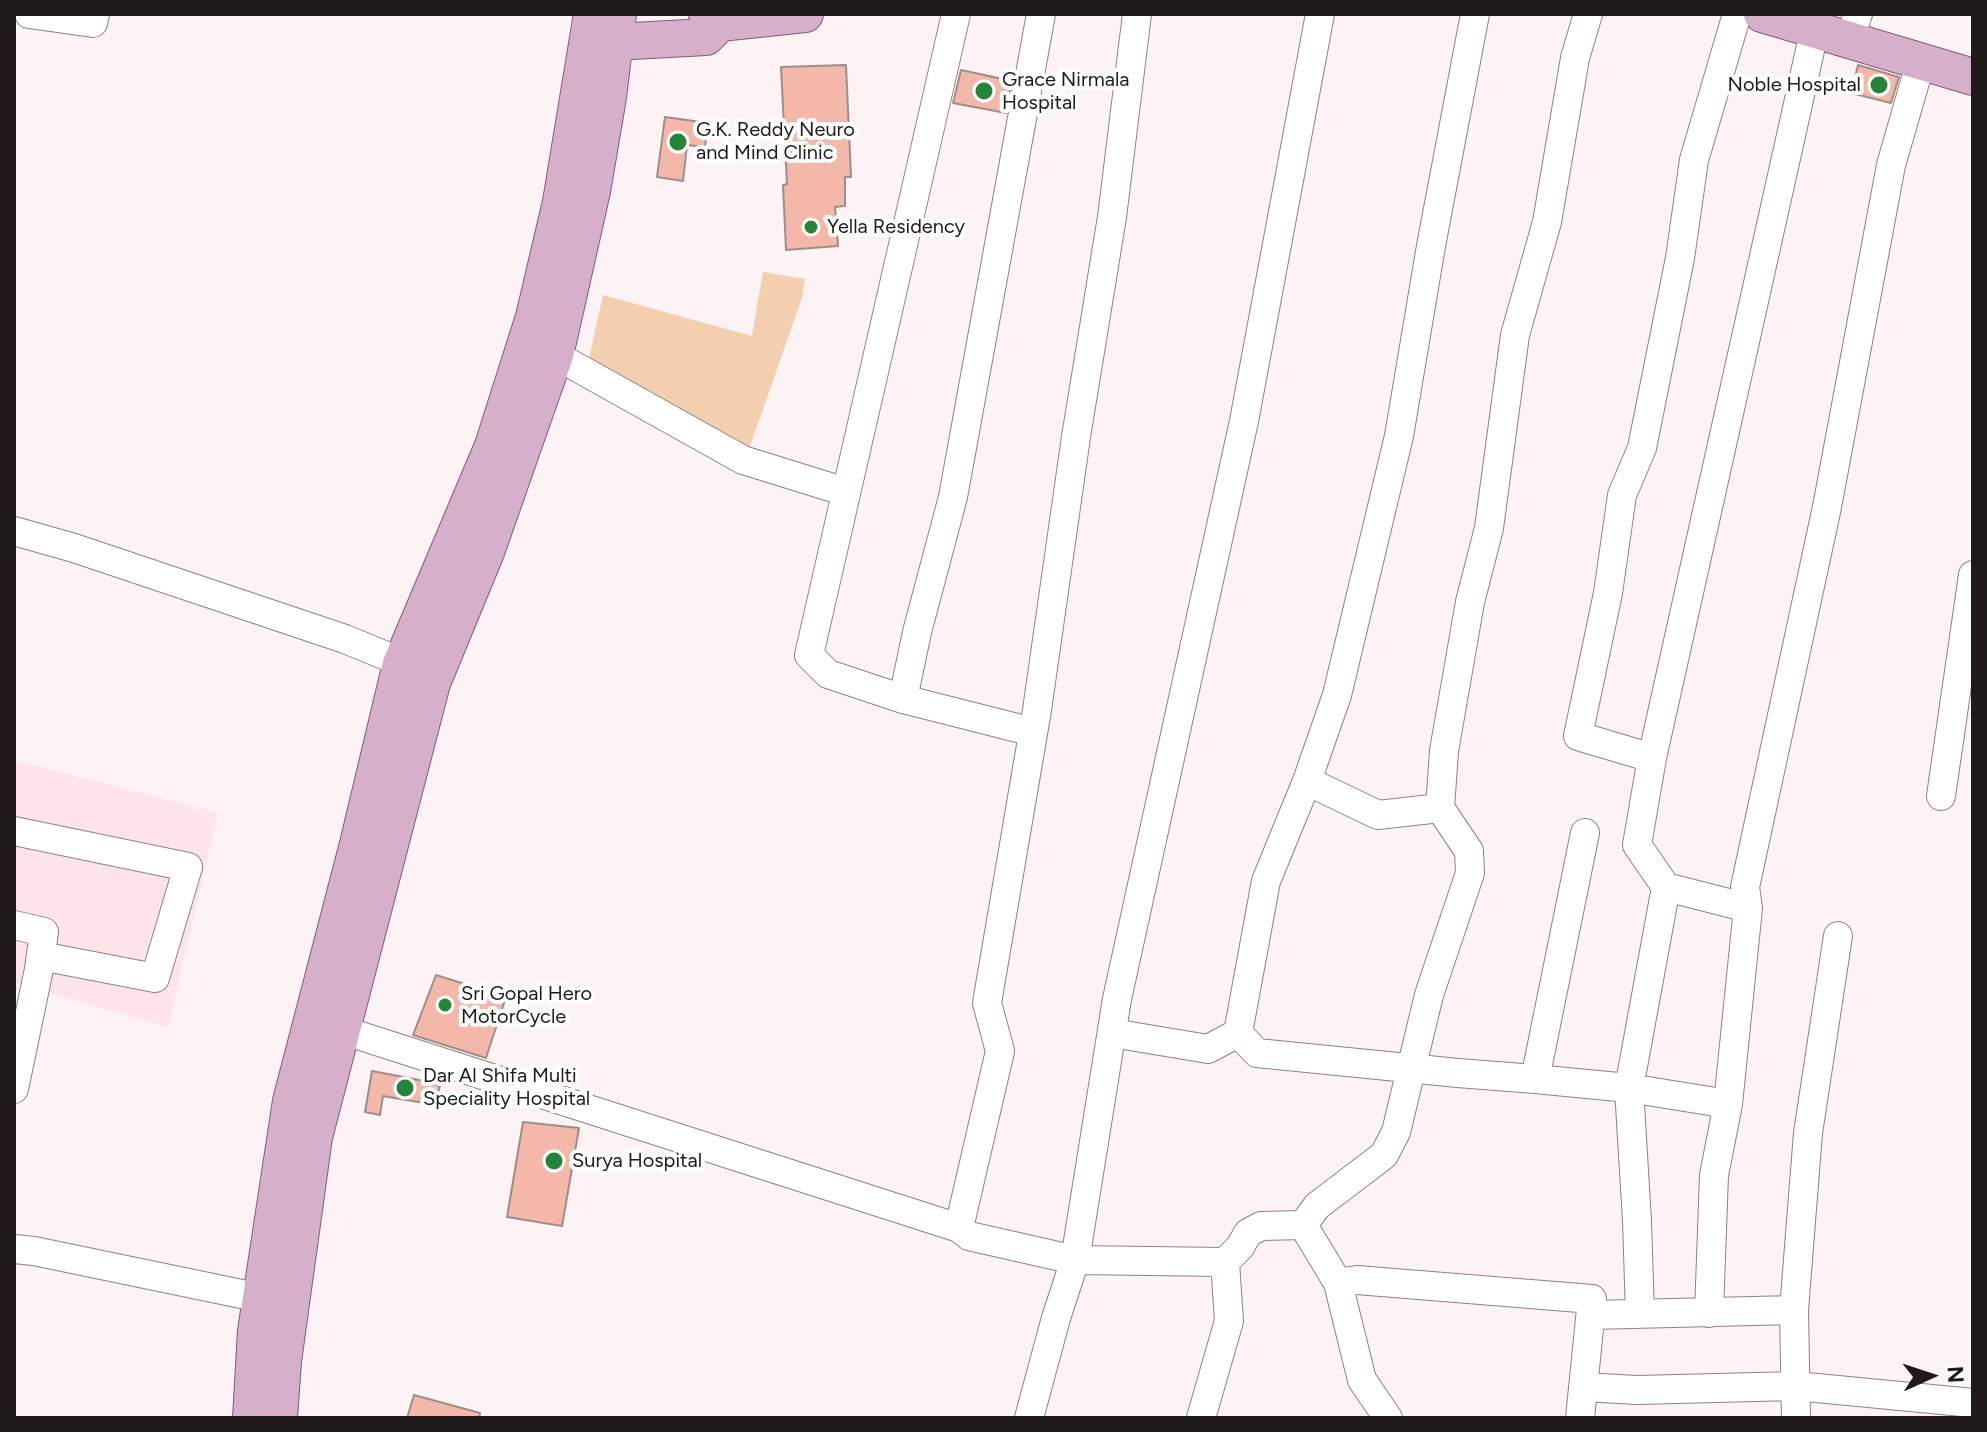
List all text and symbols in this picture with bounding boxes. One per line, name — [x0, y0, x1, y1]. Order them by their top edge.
place label: Grace Nirmala Hospital — [1002, 68, 1130, 115]
place label: Noble Hospital — [1727, 73, 1861, 97]
marker: Noble Hospital — [1868, 74, 1890, 96]
marker: Grace Nirmala Hospital — [973, 80, 995, 102]
place label: G.K. Reddy Neuro and Mind Clinic — [696, 118, 855, 165]
marker: G.K. Reddy Neuro and Mind Clinic — [667, 131, 689, 153]
place label: Yella Residency — [827, 215, 965, 239]
marker: Yella Residency — [802, 218, 820, 236]
place label: Sri Gopal Hero MotorCycle — [461, 982, 592, 1029]
marker: Sri Gopal Hero MotorCycle — [436, 996, 454, 1014]
place label: Dar Al Shifa Multi Speciality Hospital — [423, 1064, 590, 1111]
marker: Dar Al Shifa Multi Speciality Hospital — [394, 1077, 416, 1099]
place label: Surya Hospital — [572, 1149, 702, 1173]
marker: Surya Hospital — [543, 1150, 565, 1172]
north arrow — [1891, 1336, 1971, 1416]
text: N — [1942, 1366, 1969, 1384]

